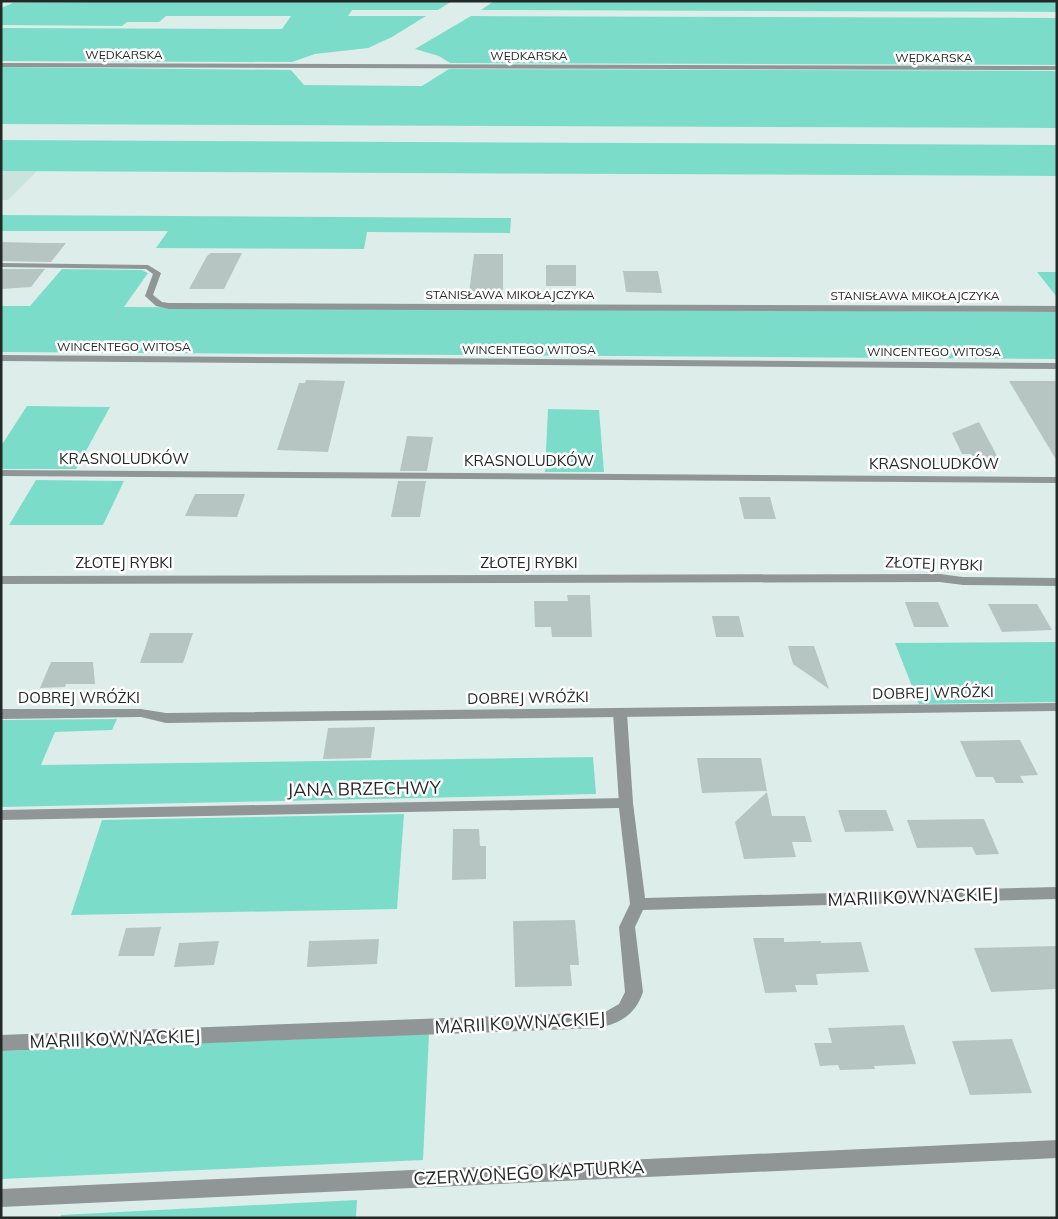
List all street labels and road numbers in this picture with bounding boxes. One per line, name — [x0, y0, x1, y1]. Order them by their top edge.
street label: WĘDKARSKA — [85, 47, 163, 62]
street label: WĘDKARSKA — [490, 48, 568, 63]
street label: WĘDKARSKA — [895, 50, 973, 65]
street label: STANISŁAWA MIKOŁAJCZYKA — [425, 287, 595, 302]
street label: STANISŁAWA MIKOŁAJCZYKA — [830, 288, 1000, 303]
street label: WINCENTEGO WITOSA — [57, 339, 191, 354]
street label: WINCENTEGO WITOSA — [462, 342, 596, 357]
street label: WINCENTEGO WITOSA — [867, 344, 1001, 359]
street label: KRASNOLUDKÓW — [59, 449, 189, 468]
street label: KRASNOLUDKÓW — [464, 451, 594, 470]
street label: KRASNOLUDKÓW — [869, 454, 999, 473]
street label: ZŁOTEJ RYBKI — [885, 552, 983, 575]
street label: ZŁOTEJ RYBKI — [75, 553, 173, 572]
street label: ZŁOTEJ RYBKI — [480, 553, 578, 572]
street label: DOBREJ WRÓŻKI — [872, 682, 994, 703]
street label: DOBREJ WRÓŻKI — [467, 687, 589, 708]
street label: DOBREJ WRÓŻKI — [18, 688, 140, 707]
street label: JANA BRZECHWY — [287, 776, 442, 801]
street label: MARII KOWNACKIEJ — [827, 882, 999, 911]
street label: MARII KOWNACKIEJ — [434, 1007, 606, 1038]
street label: MARII KOWNACKIEJ — [29, 1024, 201, 1053]
street label: CZERWONEGO KAPTURKA — [413, 1155, 645, 1190]

